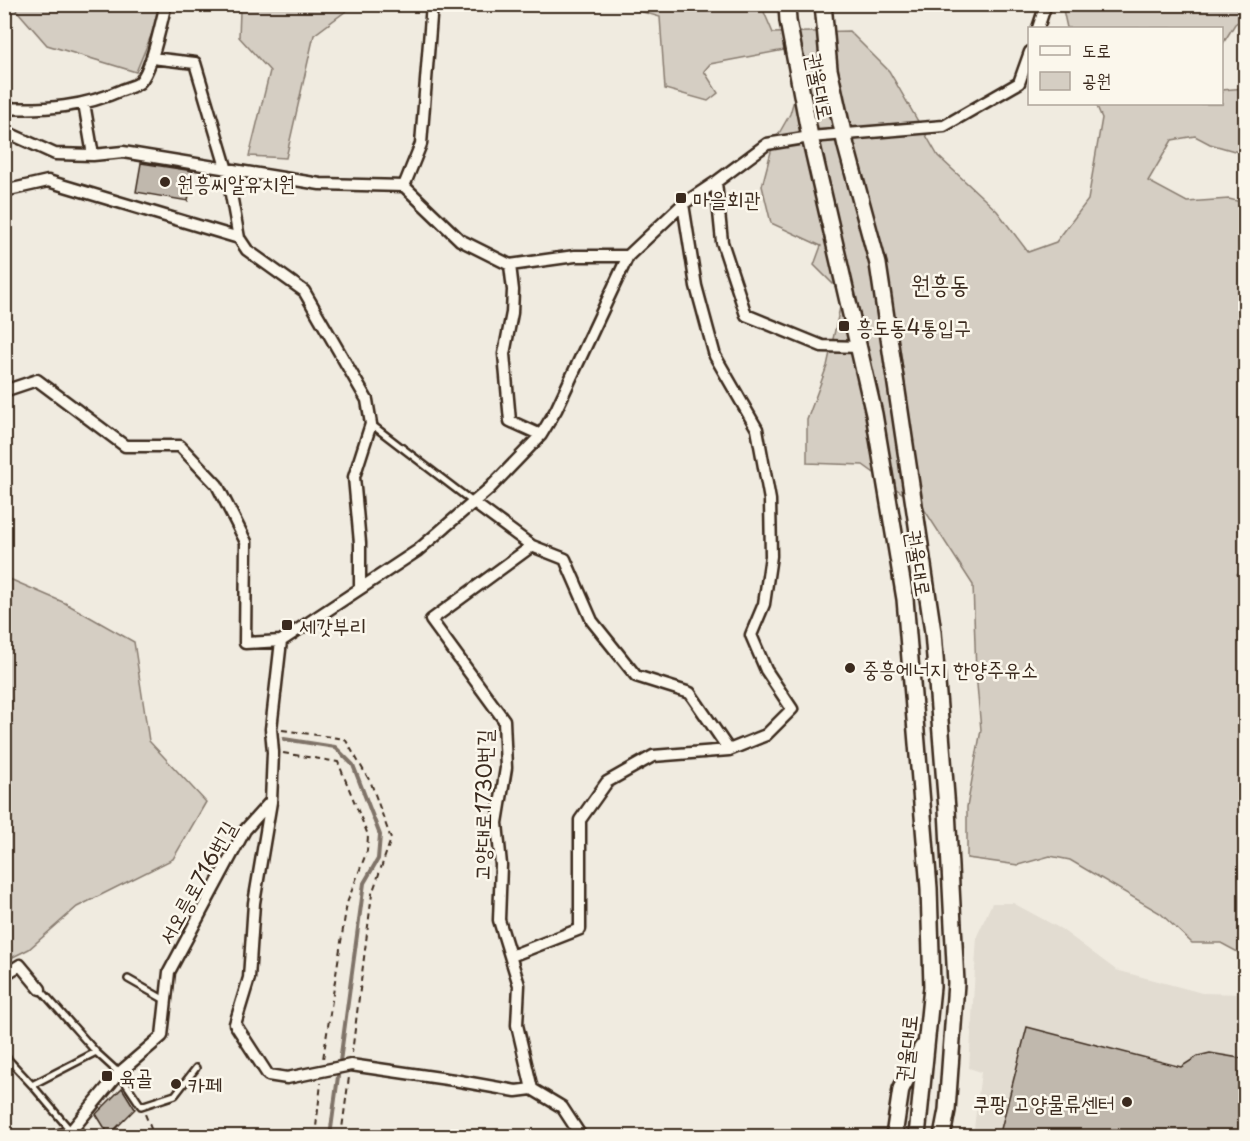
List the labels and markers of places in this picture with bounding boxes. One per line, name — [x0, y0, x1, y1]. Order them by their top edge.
place label: 원흥씨알유치원 — [177, 166, 295, 198]
marker: 원흥씨알유치원 — [158, 175, 172, 189]
place label: 마을회관 — [693, 182, 761, 214]
marker: 마을회관 — [674, 191, 688, 205]
place label: 흥도동4통입구 — [856, 310, 971, 342]
marker: 흥도동4통입구 — [837, 319, 851, 333]
place label: 세갓부리 — [299, 609, 367, 641]
marker: 세갓부리 — [280, 618, 294, 632]
place label: 중흥에너지 한양주유소 — [862, 652, 1038, 684]
marker: 중흥에너지 한양주유소 — [843, 661, 857, 675]
place label: 육골 — [119, 1060, 153, 1092]
place label: 카페 — [188, 1068, 222, 1100]
marker: 육골 — [100, 1069, 114, 1083]
marker: 카페 — [169, 1077, 183, 1091]
place label: 쿠팡 고양물류센터 — [973, 1086, 1115, 1118]
marker: 쿠팡 고양물류센터 — [1120, 1095, 1134, 1109]

